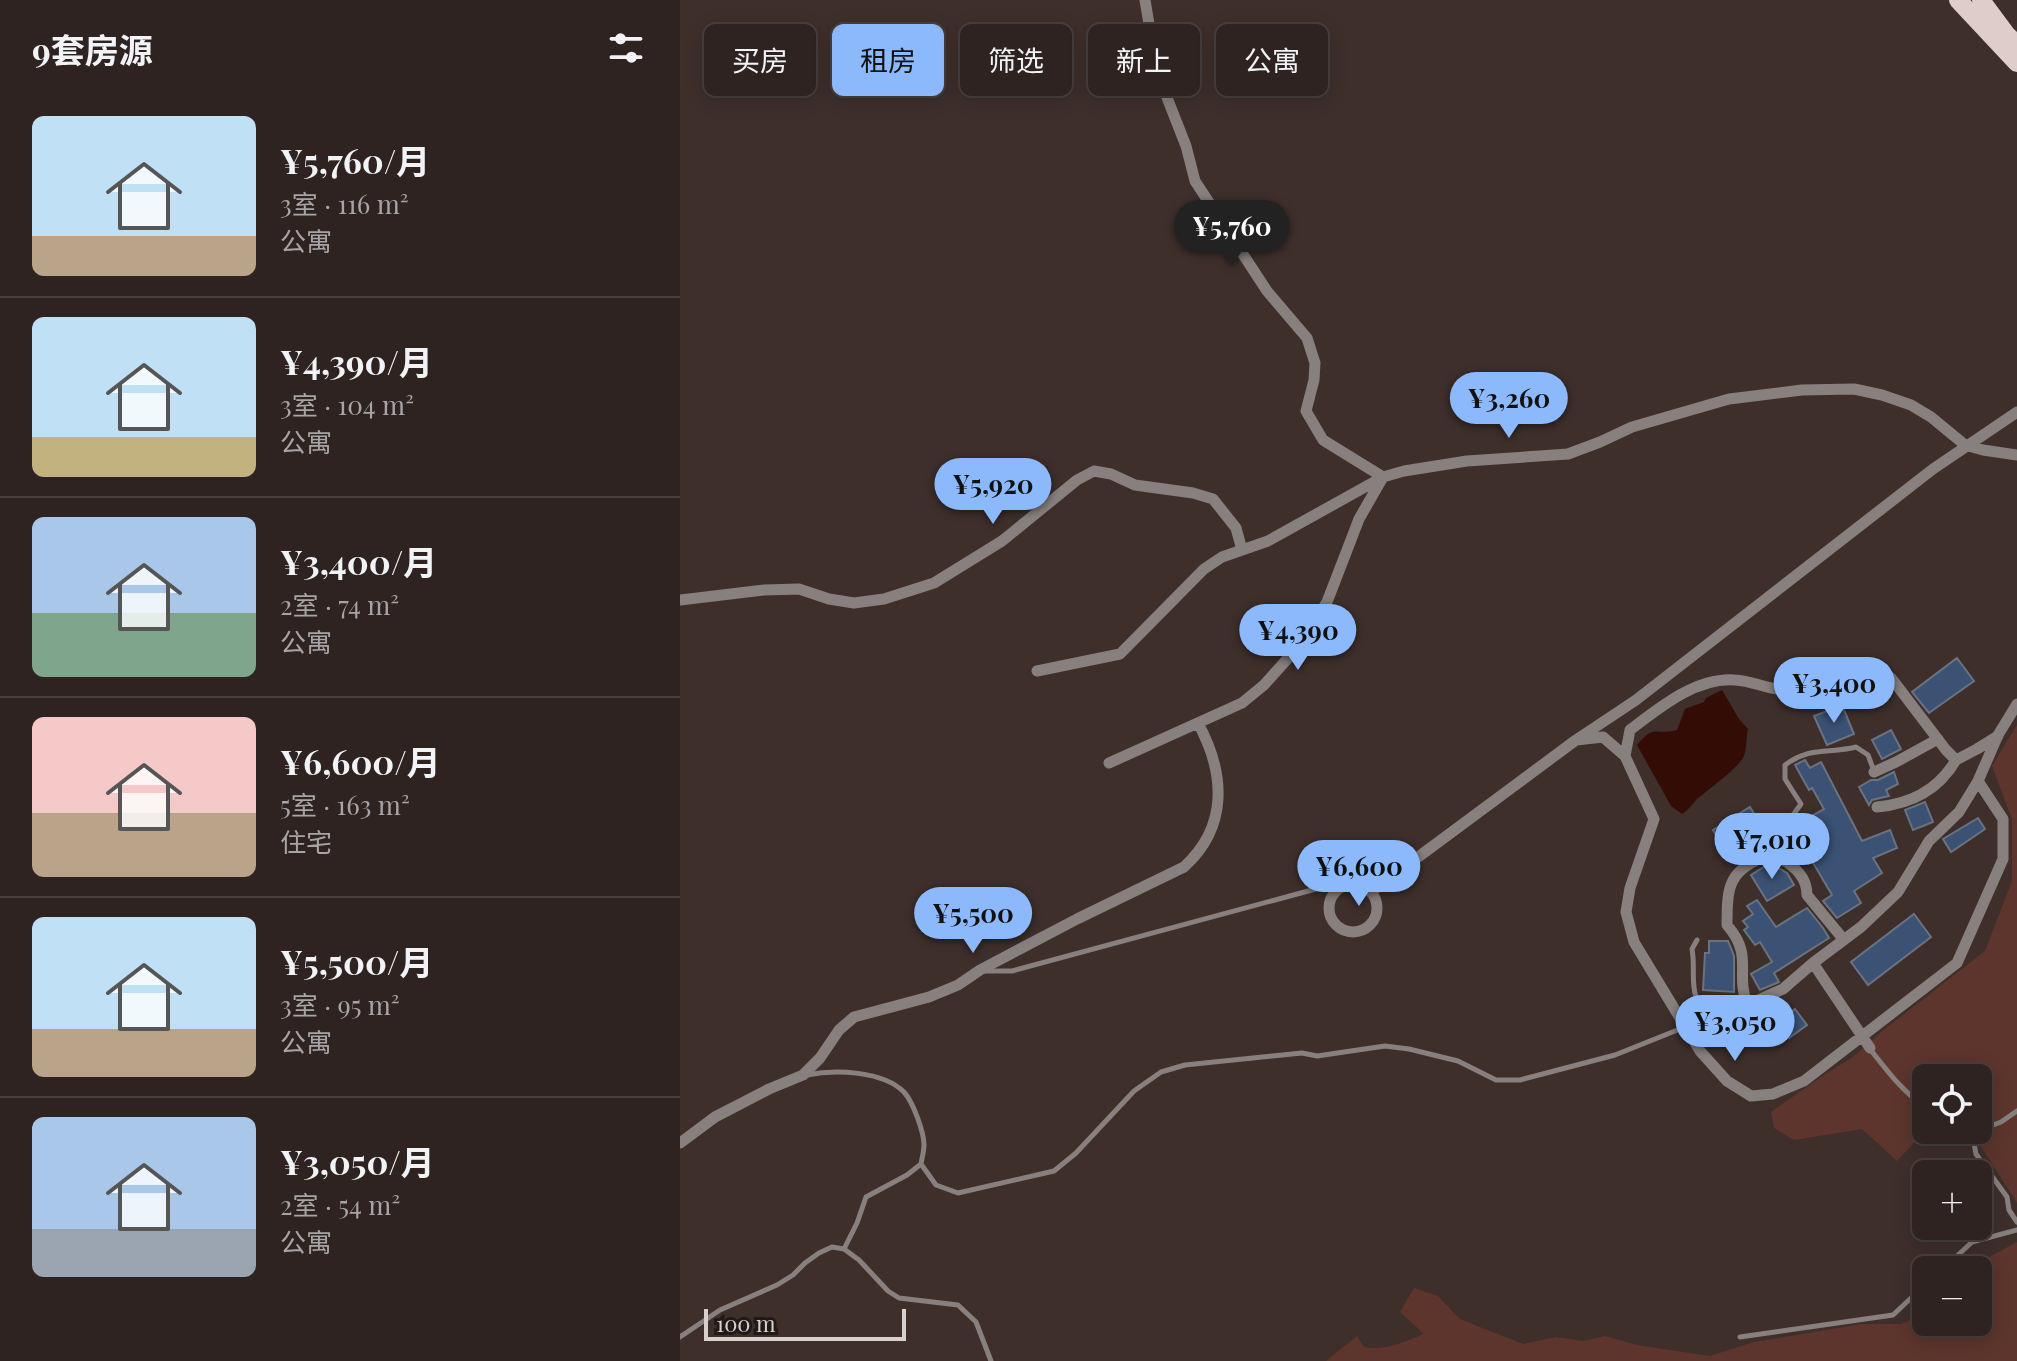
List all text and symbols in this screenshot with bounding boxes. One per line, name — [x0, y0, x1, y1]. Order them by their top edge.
chip: 买房 — [704, 24, 816, 96]
chip: 租房 — [832, 24, 944, 96]
chip: 筛选 — [960, 24, 1072, 96]
chip: 新上 — [1088, 24, 1200, 96]
chip: 公寓 — [1216, 24, 1328, 96]
text: 9套房源 — [32, 26, 153, 72]
icon: filters — [604, 26, 648, 70]
text: ¥5,760/月 — [280, 137, 430, 183]
icon: home — [96, 148, 192, 244]
text: 3室 · 116 m² — [280, 186, 409, 221]
pin: ¥5,760 — [1167, 200, 1297, 268]
text: ¥5,760 — [1192, 208, 1272, 243]
text: 公寓 — [280, 223, 332, 258]
text: ¥4,390/月 — [280, 338, 433, 384]
icon: home — [96, 349, 192, 445]
pin: ¥3,260 — [1444, 372, 1574, 440]
text: ¥3,260 — [1468, 380, 1550, 415]
text: 3室 · 104 m² — [280, 387, 414, 422]
text: 公寓 — [280, 424, 332, 459]
pin: ¥5,920 — [928, 458, 1058, 526]
text: ¥5,920 — [952, 466, 1034, 501]
text: ¥3,400/月 — [280, 538, 437, 584]
icon: home — [96, 549, 192, 645]
text: 2室 · 74 m² — [280, 587, 399, 622]
pin: ¥4,390 — [1233, 604, 1363, 672]
text: ¥4,390 — [1257, 612, 1339, 647]
text: 公寓 — [280, 624, 332, 659]
pin: ¥3,400 — [1769, 657, 1899, 725]
text: ¥3,400 — [1792, 665, 1876, 700]
text: ¥6,600/月 — [280, 738, 441, 784]
icon: home — [96, 749, 192, 845]
text: 5室 · 163 m² — [280, 787, 410, 822]
pin: ¥7,010 — [1707, 813, 1837, 881]
text: ¥7,010 — [1732, 821, 1812, 856]
text: 住宅 — [280, 824, 332, 859]
pin: ¥6,600 — [1294, 840, 1424, 908]
text: ¥6,600 — [1315, 848, 1403, 883]
pin: ¥5,500 — [908, 887, 1038, 955]
text: ¥5,500 — [932, 895, 1014, 930]
text: ¥5,500/月 — [280, 938, 433, 984]
icon: home — [96, 949, 192, 1045]
text: 3室 · 95 m² — [280, 987, 400, 1022]
pin: ¥3,050 — [1670, 995, 1800, 1063]
text: ¥3,050 — [1694, 1003, 1776, 1038]
text: 公寓 — [280, 1024, 332, 1059]
map controls — [1912, 1064, 1992, 1336]
button: locate — [1912, 1064, 1992, 1144]
text: ¥3,050/月 — [280, 1138, 435, 1184]
icon: home — [96, 1149, 192, 1245]
button: + — [1912, 1160, 1992, 1240]
text: 2室 · 54 m² — [280, 1187, 400, 1222]
text: 公寓 — [280, 1224, 332, 1259]
button: − — [1912, 1256, 1992, 1336]
scale bar — [704, 1305, 906, 1341]
text: 100 m — [716, 1308, 776, 1338]

